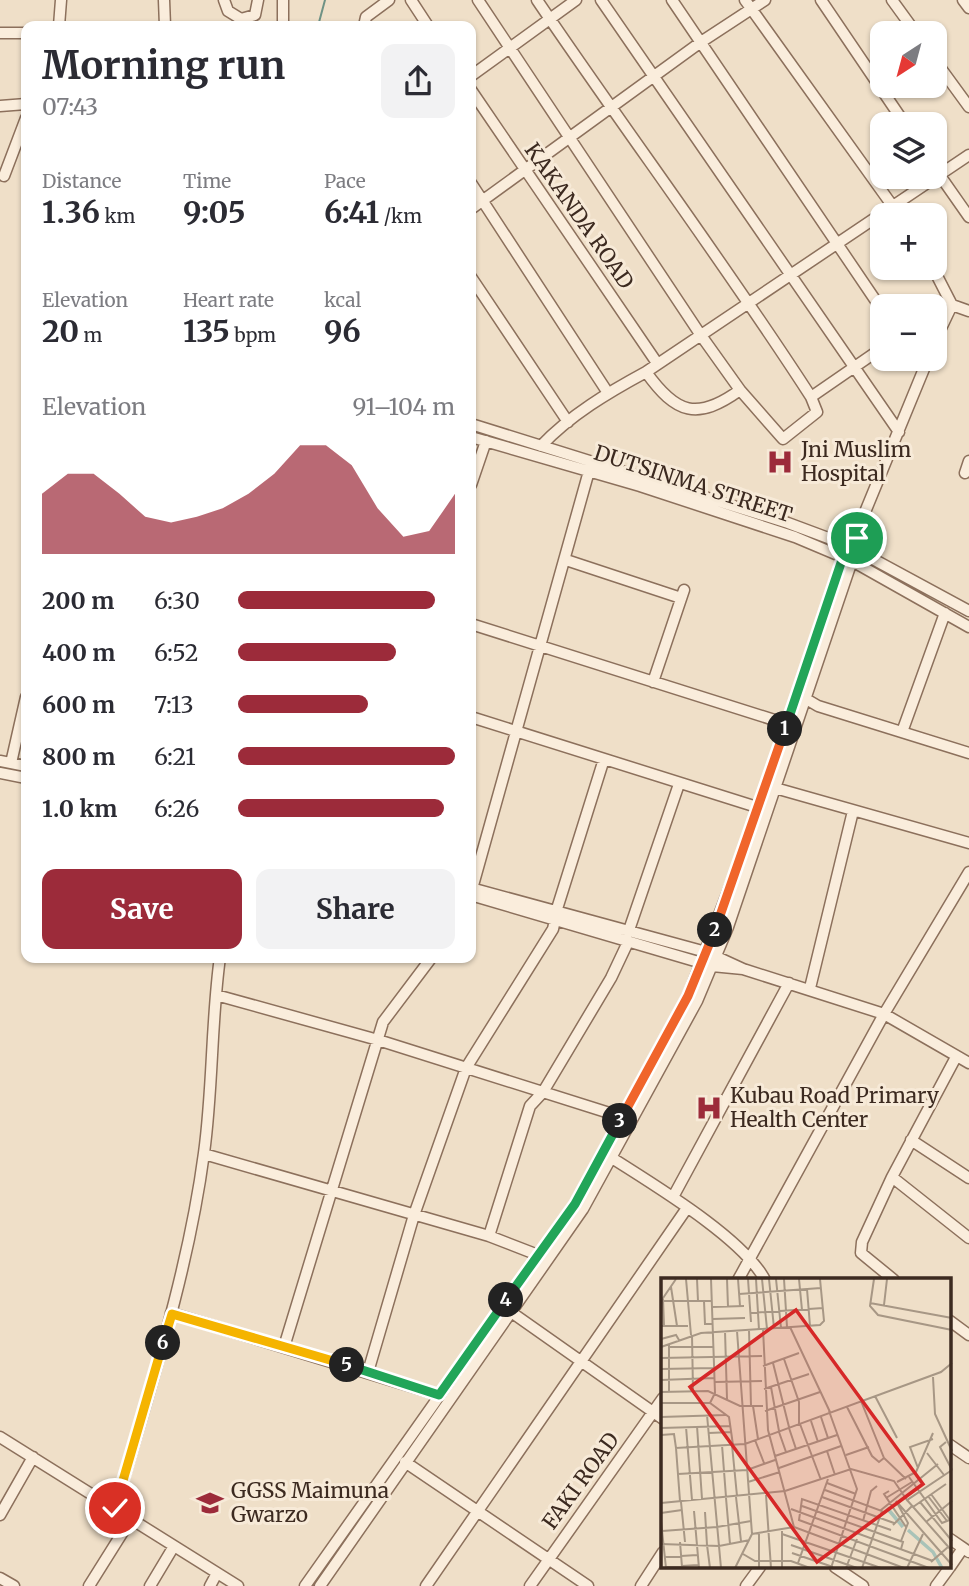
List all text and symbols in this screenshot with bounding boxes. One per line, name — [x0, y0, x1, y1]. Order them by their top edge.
north arrow — [870, 21, 947, 98]
map controls — [870, 21, 947, 371]
text: Morning run — [42, 42, 285, 89]
button: share — [381, 44, 455, 118]
text: 07:43 — [42, 92, 98, 121]
button: layers — [870, 112, 947, 189]
street label: KAKANDA ROAD — [519, 137, 640, 294]
text: Distance — [42, 169, 121, 193]
text: Time — [183, 169, 231, 193]
text: Pace — [324, 169, 366, 193]
text: 1.36 — [42, 193, 100, 231]
text: 9:05 — [183, 193, 245, 231]
text: 6:41 — [324, 193, 379, 231]
button: + — [870, 203, 947, 280]
text: km — [100, 204, 135, 228]
text: /km — [379, 204, 422, 228]
text: Elevation — [42, 288, 128, 312]
text: Heart rate — [183, 288, 274, 312]
text: kcal — [324, 288, 361, 312]
button: − — [870, 294, 947, 371]
text: 20 — [42, 312, 79, 350]
text: 135 — [183, 312, 230, 350]
text: 96 — [324, 312, 361, 350]
text: m — [79, 323, 102, 347]
text: bpm — [230, 323, 276, 347]
text: Elevation — [42, 392, 146, 421]
text: 91–104 m — [352, 392, 455, 421]
place label: Jni Muslim Hospital — [800, 436, 911, 487]
street label: DUTSINMA STREET — [591, 439, 796, 528]
hospital icon: Jni Muslim Hospital — [765, 447, 795, 477]
pin — [827, 508, 887, 568]
icon: arrive — [838, 519, 876, 557]
text: 200 m — [42, 586, 114, 615]
text: 6:30 — [154, 586, 200, 615]
text: 400 m — [42, 638, 116, 667]
text: 6:52 — [154, 638, 198, 667]
text: 600 m — [42, 690, 115, 719]
text: 7:13 — [154, 690, 194, 719]
pin: 1 — [768, 712, 802, 746]
text: 1 — [780, 716, 789, 740]
text: 800 m — [42, 742, 115, 771]
text: 6:21 — [154, 742, 196, 771]
text: 1.0 km — [42, 794, 117, 823]
text: 6:26 — [154, 794, 199, 823]
button: Save — [42, 869, 242, 949]
button: Share — [256, 869, 455, 949]
pin: 2 — [698, 912, 732, 948]
text: 2 — [709, 917, 720, 941]
place label: Kubau Road Primary Health Center — [730, 1082, 940, 1133]
hospital icon: Kubau Road Primary Health Center — [694, 1093, 724, 1123]
pin: 3 — [602, 1104, 638, 1138]
text: 3 — [614, 1108, 625, 1132]
inset map — [661, 1278, 951, 1568]
pin: 4 — [489, 1282, 524, 1318]
text: 4 — [499, 1287, 512, 1311]
pin: 6 — [146, 1326, 180, 1360]
text: 6 — [157, 1330, 168, 1354]
pin: 5 — [330, 1348, 364, 1382]
text: 5 — [341, 1352, 352, 1376]
street label: FAKI ROAD — [536, 1427, 625, 1535]
place label: GGSS Maimuna Gwarzo — [231, 1477, 389, 1528]
pin — [85, 1478, 145, 1538]
school or university icon: GGSS Maimuna Gwarzo — [195, 1488, 225, 1518]
icon: check — [96, 1489, 134, 1527]

